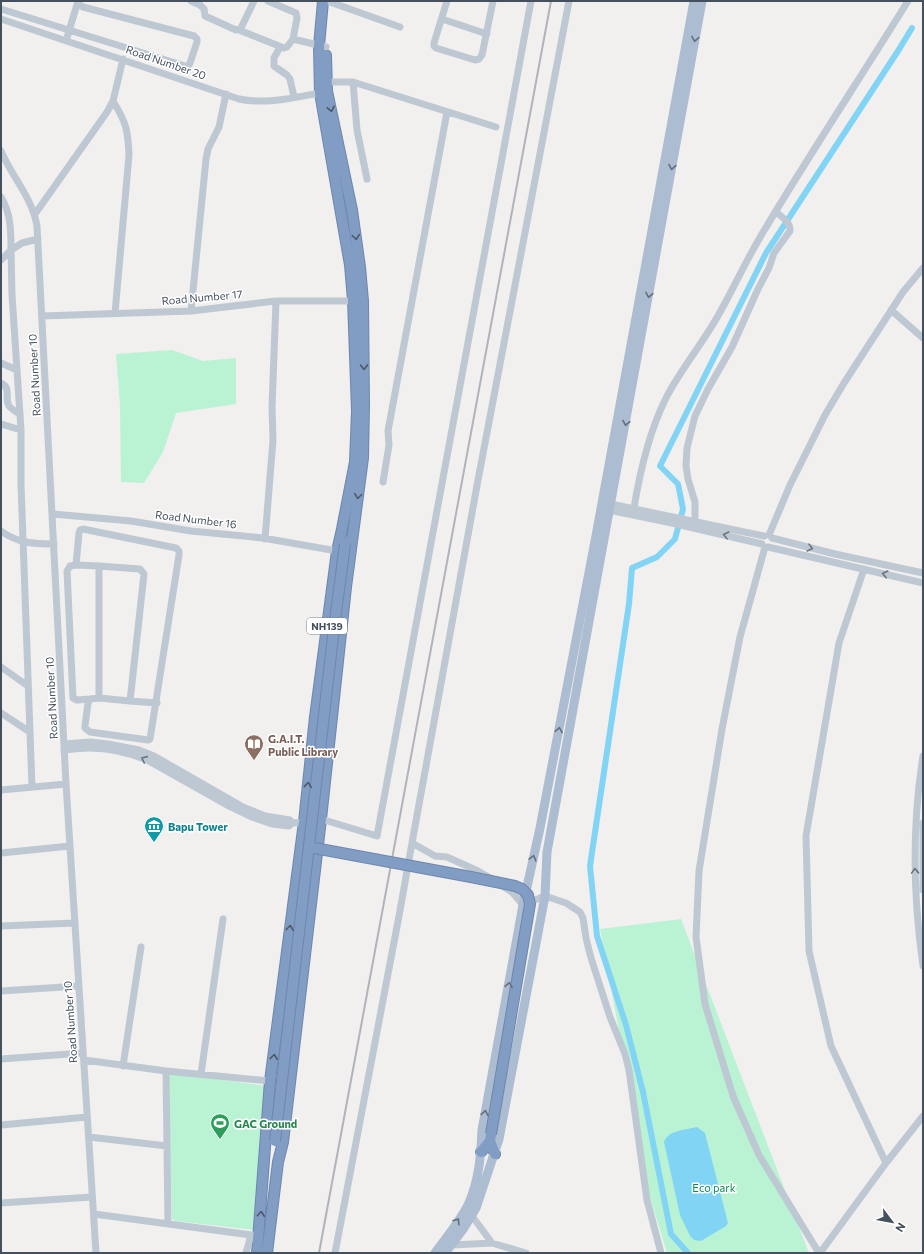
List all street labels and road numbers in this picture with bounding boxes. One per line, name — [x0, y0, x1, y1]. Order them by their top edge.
street label: Road Number 20 — [124, 42, 208, 82]
street label: Road Number 17 — [161, 287, 243, 307]
street label: Road Number 10 — [25, 333, 43, 417]
street label: Road Number 16 — [154, 508, 238, 530]
road number: NH139 — [307, 618, 347, 634]
street label: Road Number 10 — [42, 656, 60, 740]
street label: Road Number 10 — [61, 980, 79, 1064]

